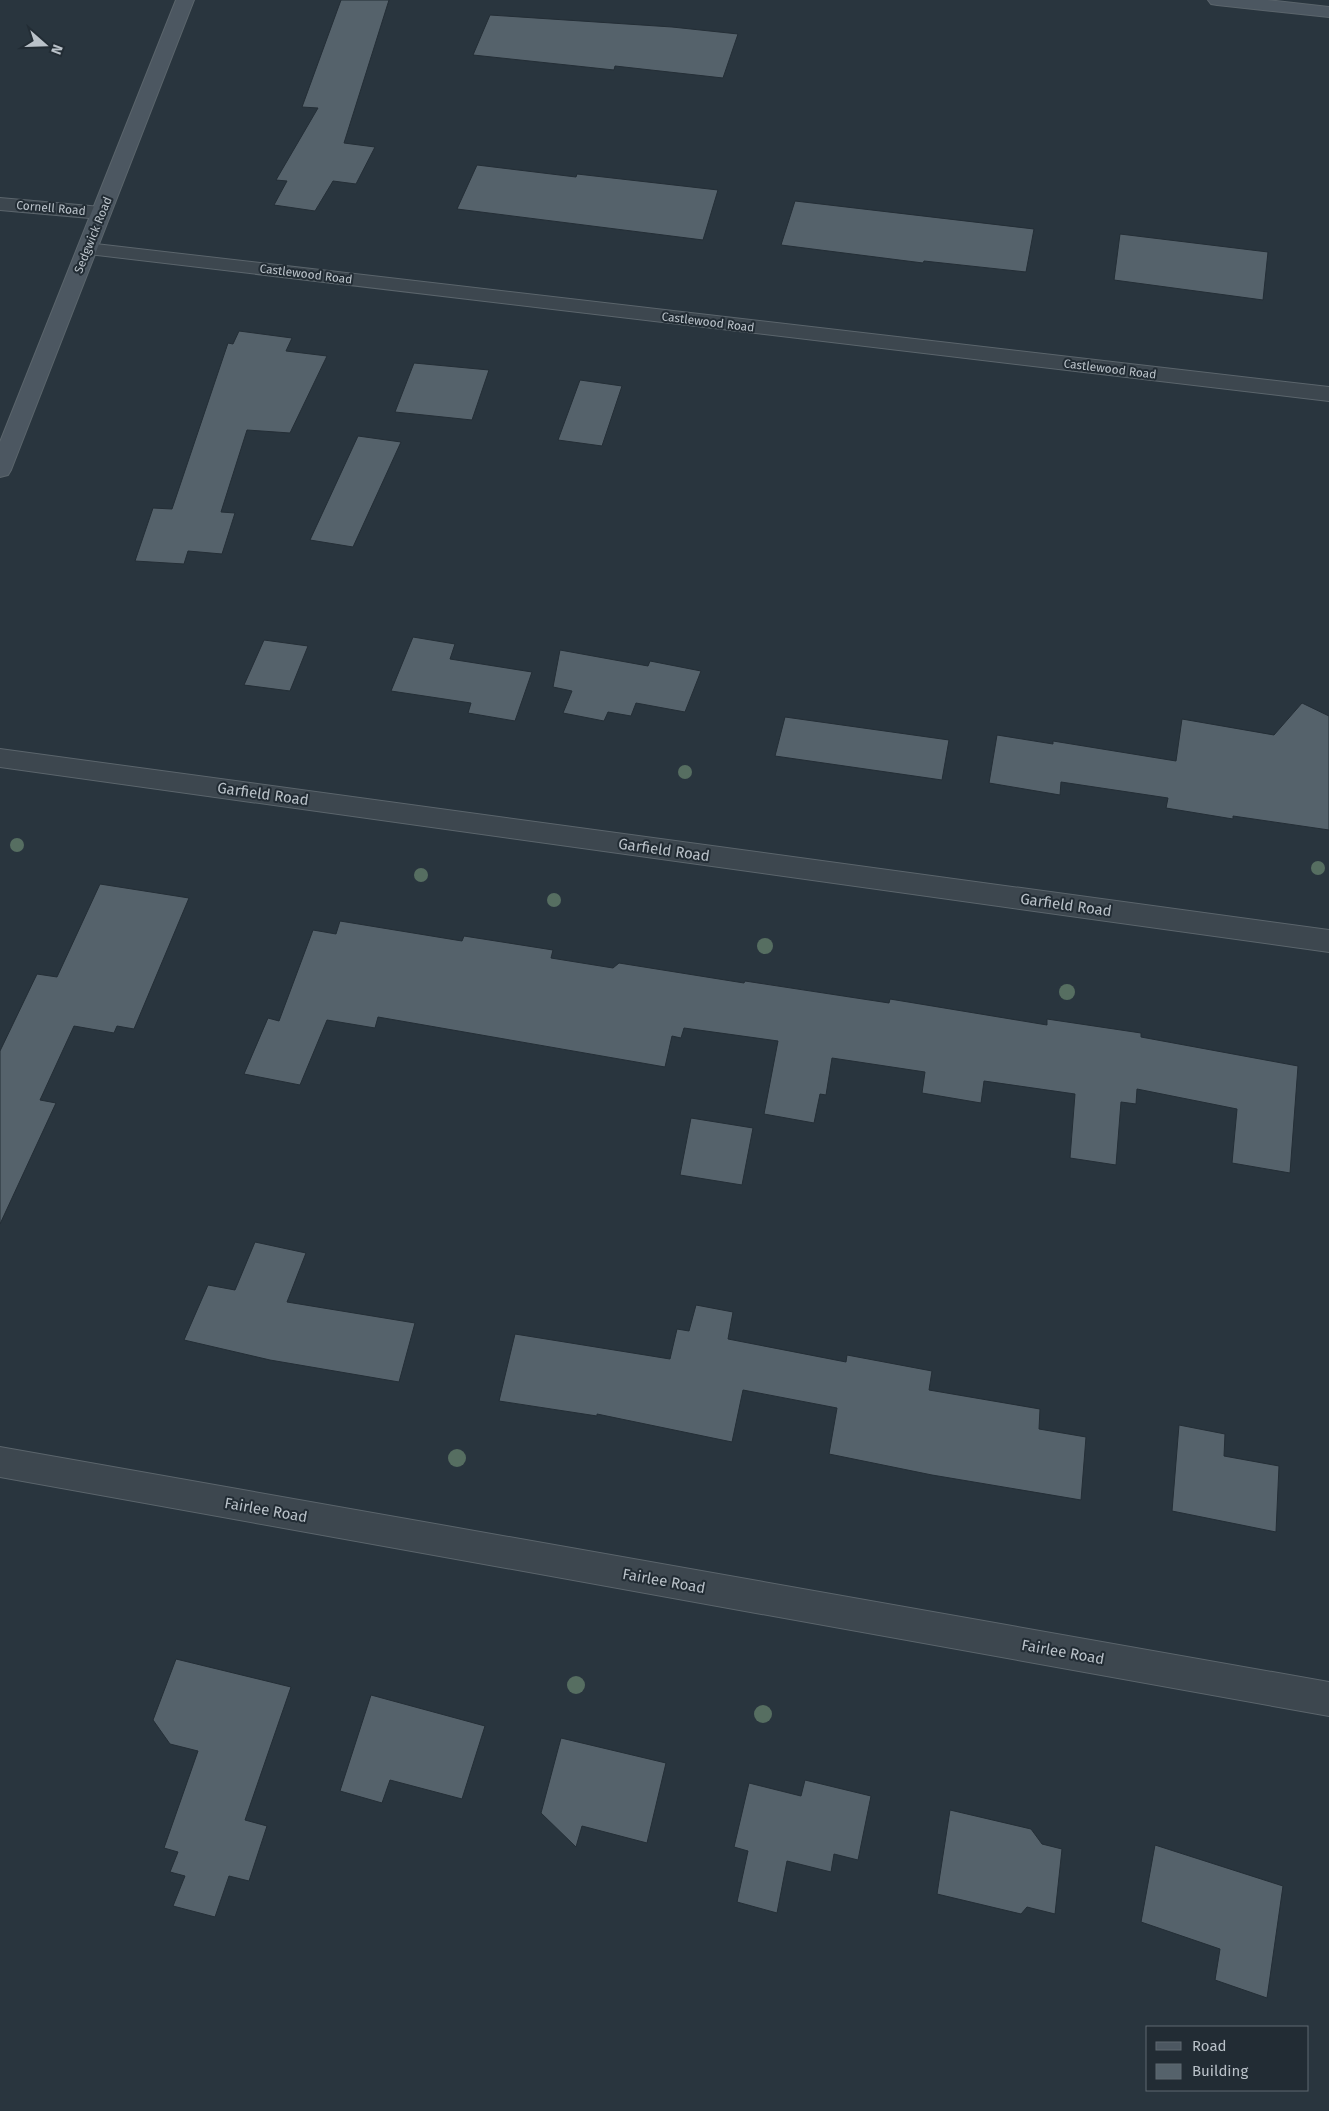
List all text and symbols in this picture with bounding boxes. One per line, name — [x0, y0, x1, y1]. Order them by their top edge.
north arrow — [20, 20, 70, 70]
text: N — [47, 42, 66, 57]
street label: Sedgwick Road — [71, 195, 115, 275]
street label: Cornell Road — [16, 198, 86, 218]
street label: Castlewood Road — [259, 261, 353, 287]
street label: Castlewood Road — [661, 309, 755, 335]
street label: Castlewood Road — [1063, 356, 1157, 382]
street label: Garfield Road — [216, 779, 310, 809]
street label: Garfield Road — [617, 835, 711, 865]
street label: Garfield Road — [1019, 890, 1113, 920]
street label: Fairlee Road — [223, 1494, 309, 1526]
street label: Fairlee Road — [621, 1565, 707, 1597]
street label: Fairlee Road — [1020, 1636, 1106, 1668]
legend — [1146, 2026, 1309, 2091]
text: Road — [1192, 2037, 1227, 2055]
text: Building — [1192, 2062, 1248, 2080]

